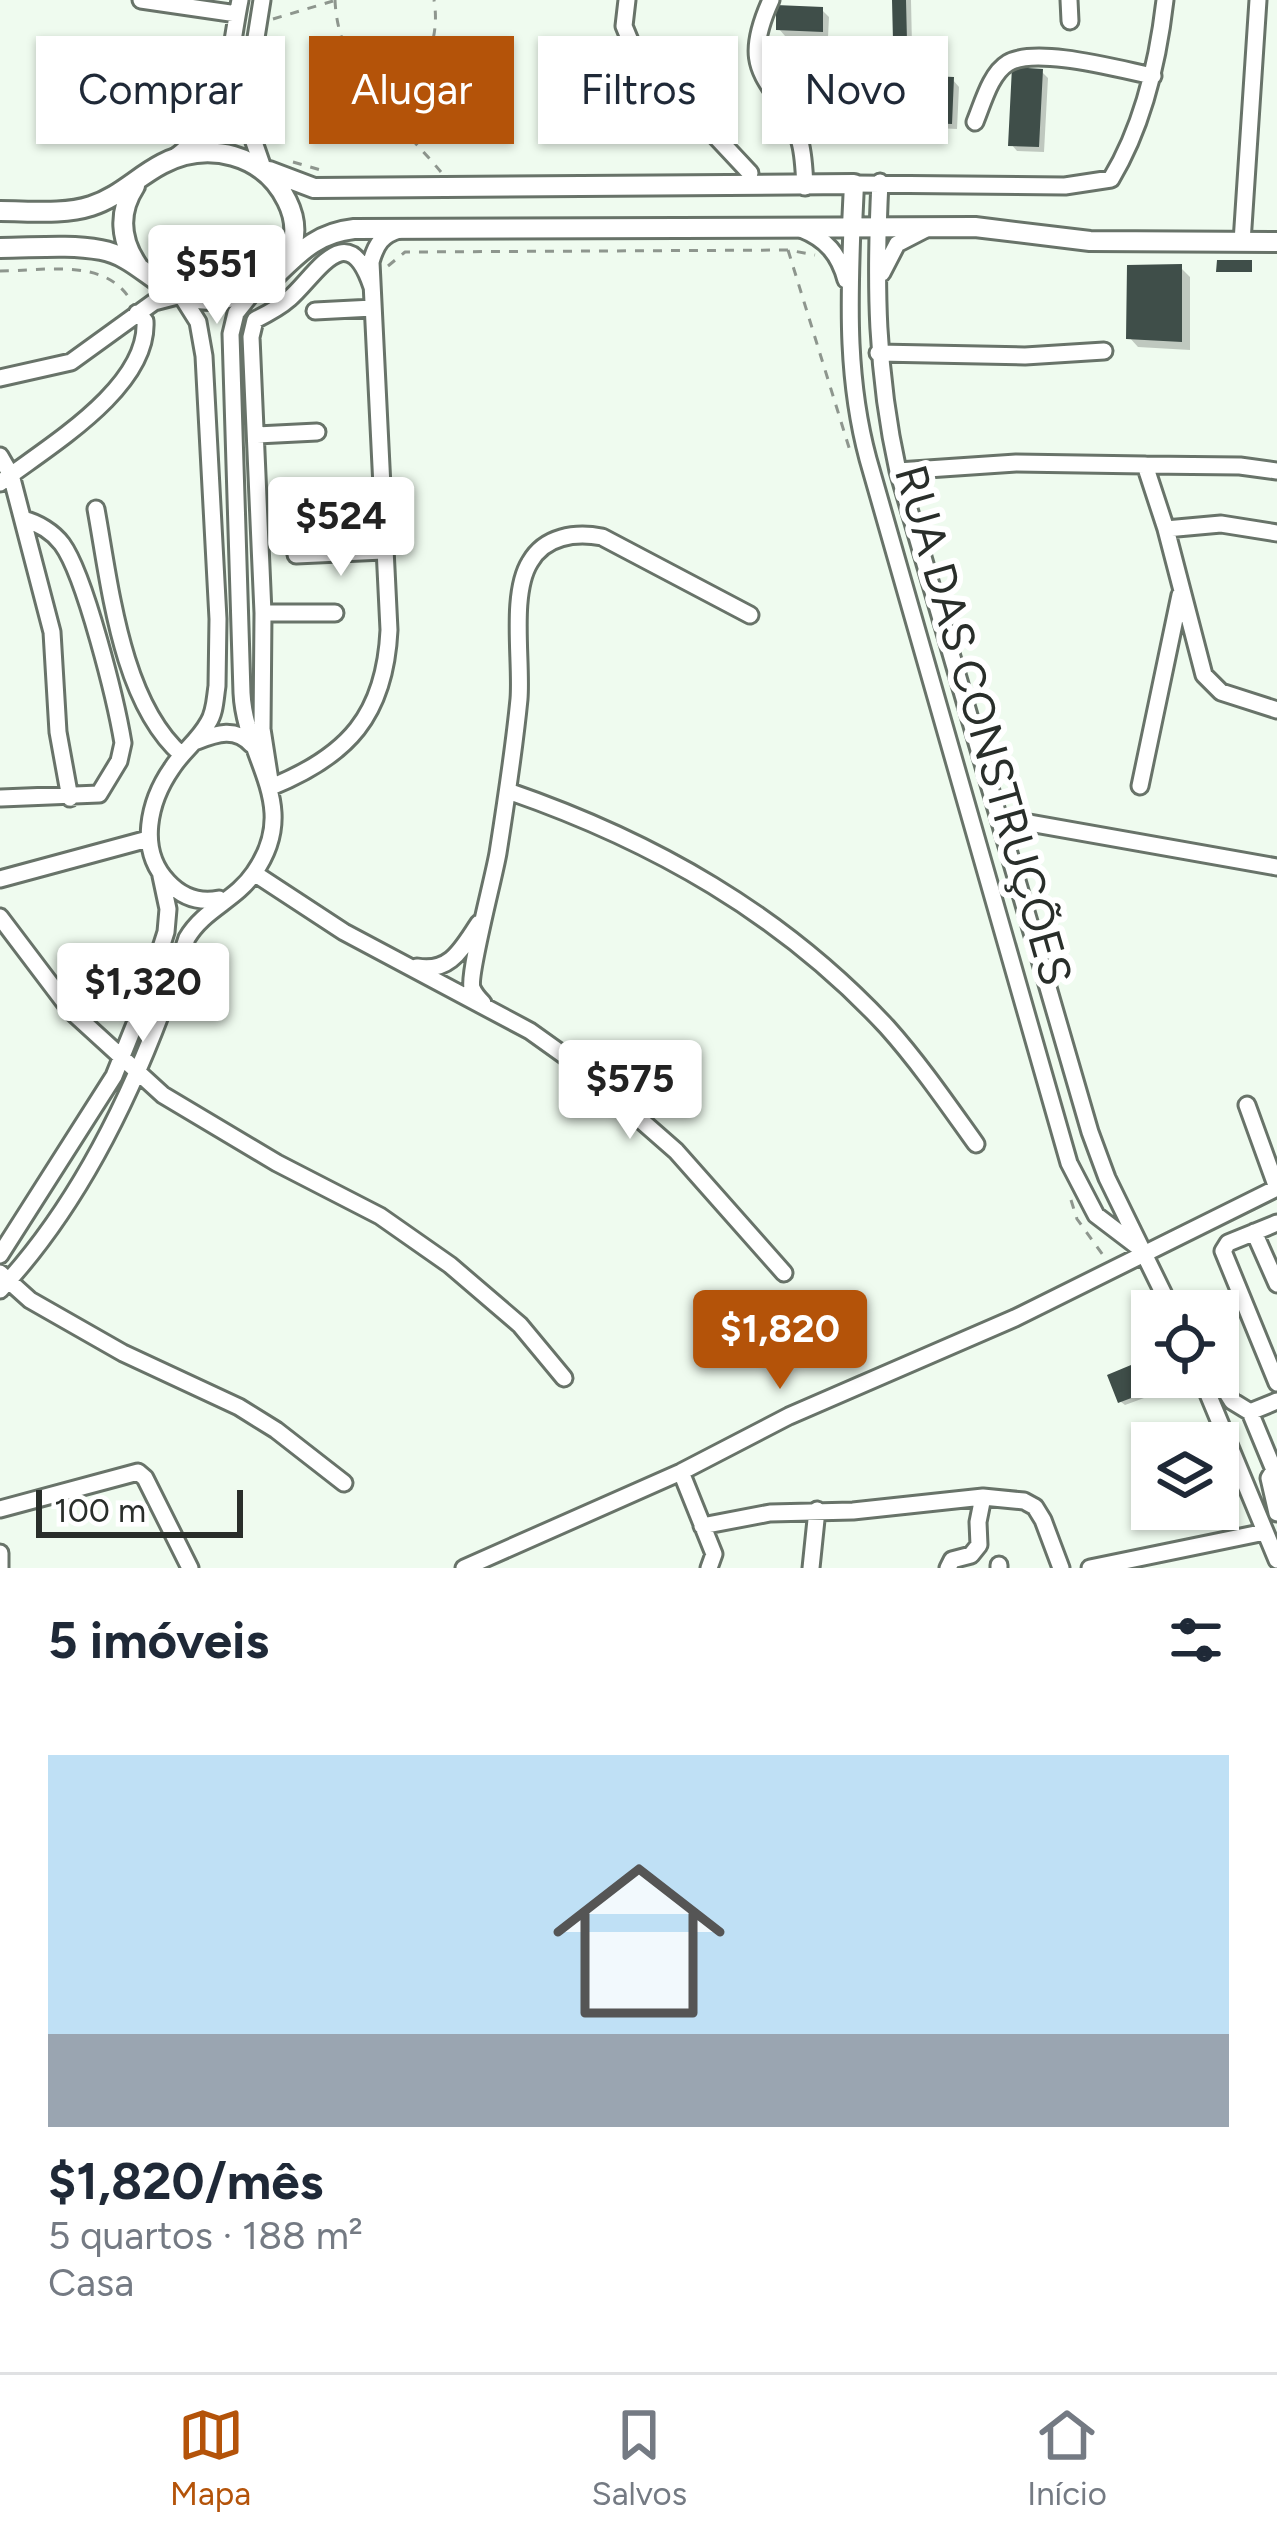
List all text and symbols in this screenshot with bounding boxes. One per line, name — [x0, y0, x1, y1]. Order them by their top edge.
chip: Comprar — [36, 36, 285, 144]
chip: Alugar — [309, 36, 514, 144]
chip: Filtros — [538, 36, 738, 144]
chip: Novo — [762, 36, 948, 144]
pin: $551 — [146, 225, 288, 327]
text: $551 — [175, 240, 259, 287]
street label: RUA DAS CONSTRUÇÕES — [884, 459, 1084, 991]
pin: $524 — [270, 477, 412, 579]
text: $524 — [295, 492, 387, 539]
pin: $1,320 — [45, 943, 241, 1045]
text: $1,320 — [84, 958, 202, 1005]
pin: $575 — [559, 1040, 701, 1142]
text: $575 — [586, 1055, 674, 1102]
pin: $1,820 — [682, 1290, 878, 1392]
map controls — [1131, 1290, 1239, 1530]
button: locate — [1131, 1290, 1239, 1398]
text: $1,820 — [720, 1305, 840, 1352]
button: layers — [1131, 1422, 1239, 1530]
scale bar — [36, 1484, 243, 1537]
text: 100 m — [54, 1491, 146, 1530]
icon: filters — [1163, 1607, 1229, 1673]
text: 5 imóveis — [48, 1610, 269, 1671]
icon: home — [531, 1833, 747, 2049]
text: $1,820/mês — [48, 2151, 323, 2212]
text: 5 quartos · 188 m² — [48, 2212, 363, 2259]
text: Casa — [48, 2259, 134, 2306]
tab: Mapa — [170, 2402, 251, 2513]
tab: Salvos — [591, 2402, 687, 2513]
tab: Início — [1027, 2402, 1107, 2513]

